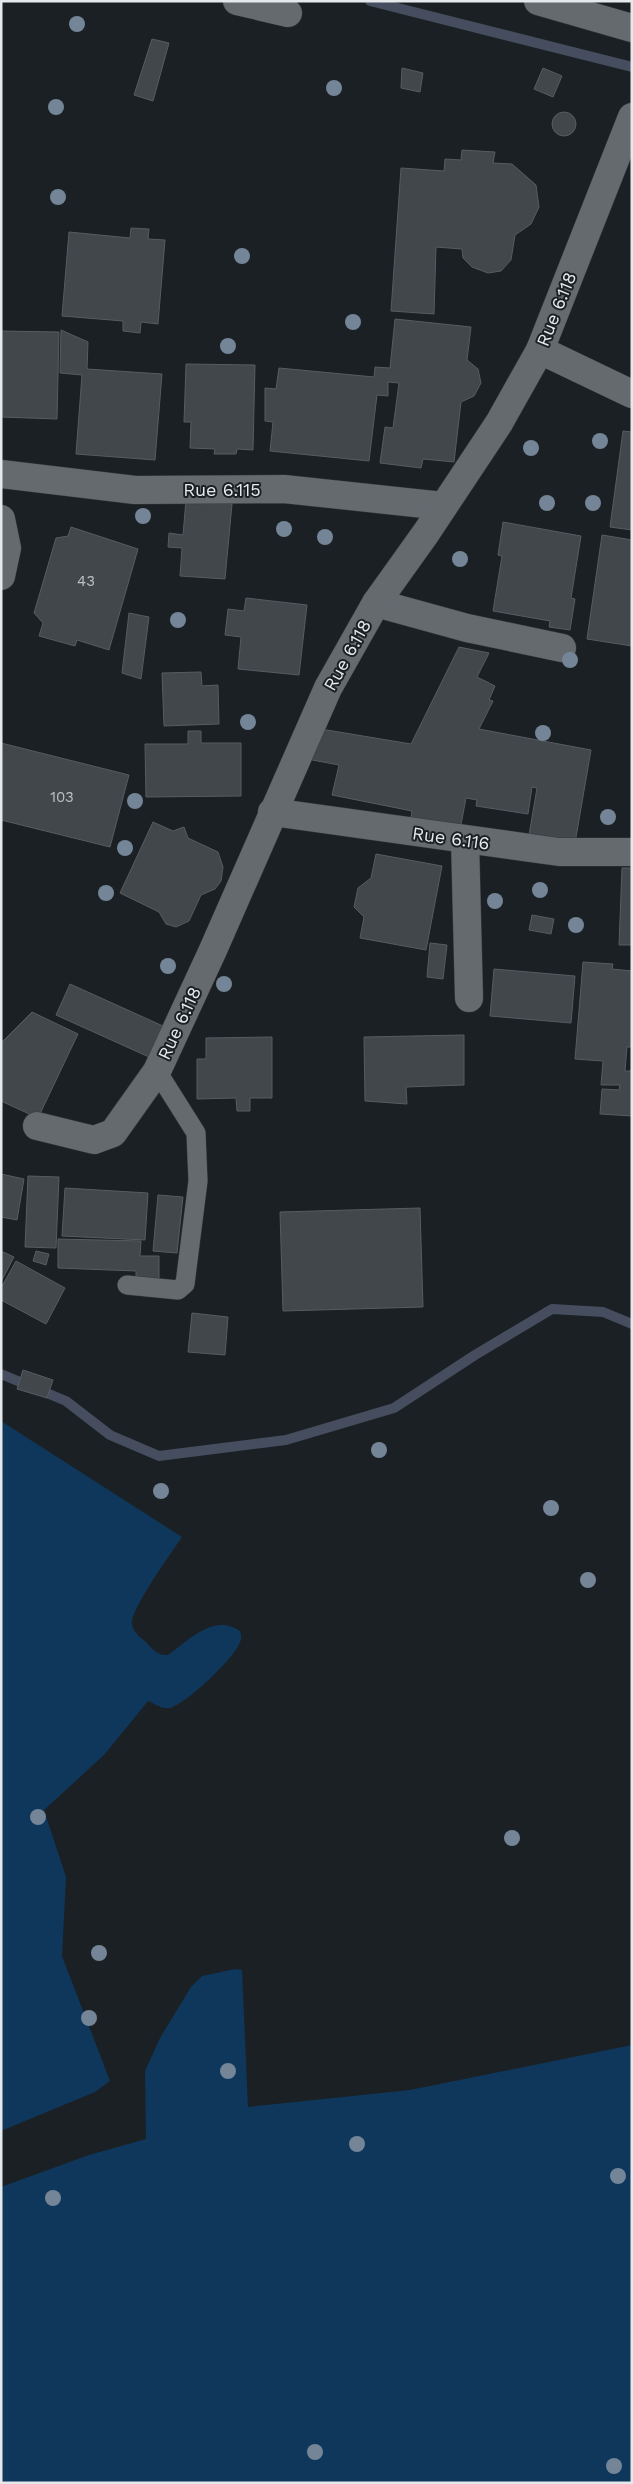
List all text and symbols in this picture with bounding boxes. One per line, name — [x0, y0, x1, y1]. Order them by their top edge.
street label: Rue 6.118 — [532, 269, 580, 349]
street label: Rue 6.115 — [183, 479, 261, 500]
house number: 43 — [77, 572, 95, 590]
street label: Rue 6.118 — [319, 616, 375, 694]
house number: 103 — [50, 788, 74, 806]
street label: Rue 6.116 — [411, 822, 491, 854]
street label: Rue 6.118 — [153, 983, 205, 1063]

